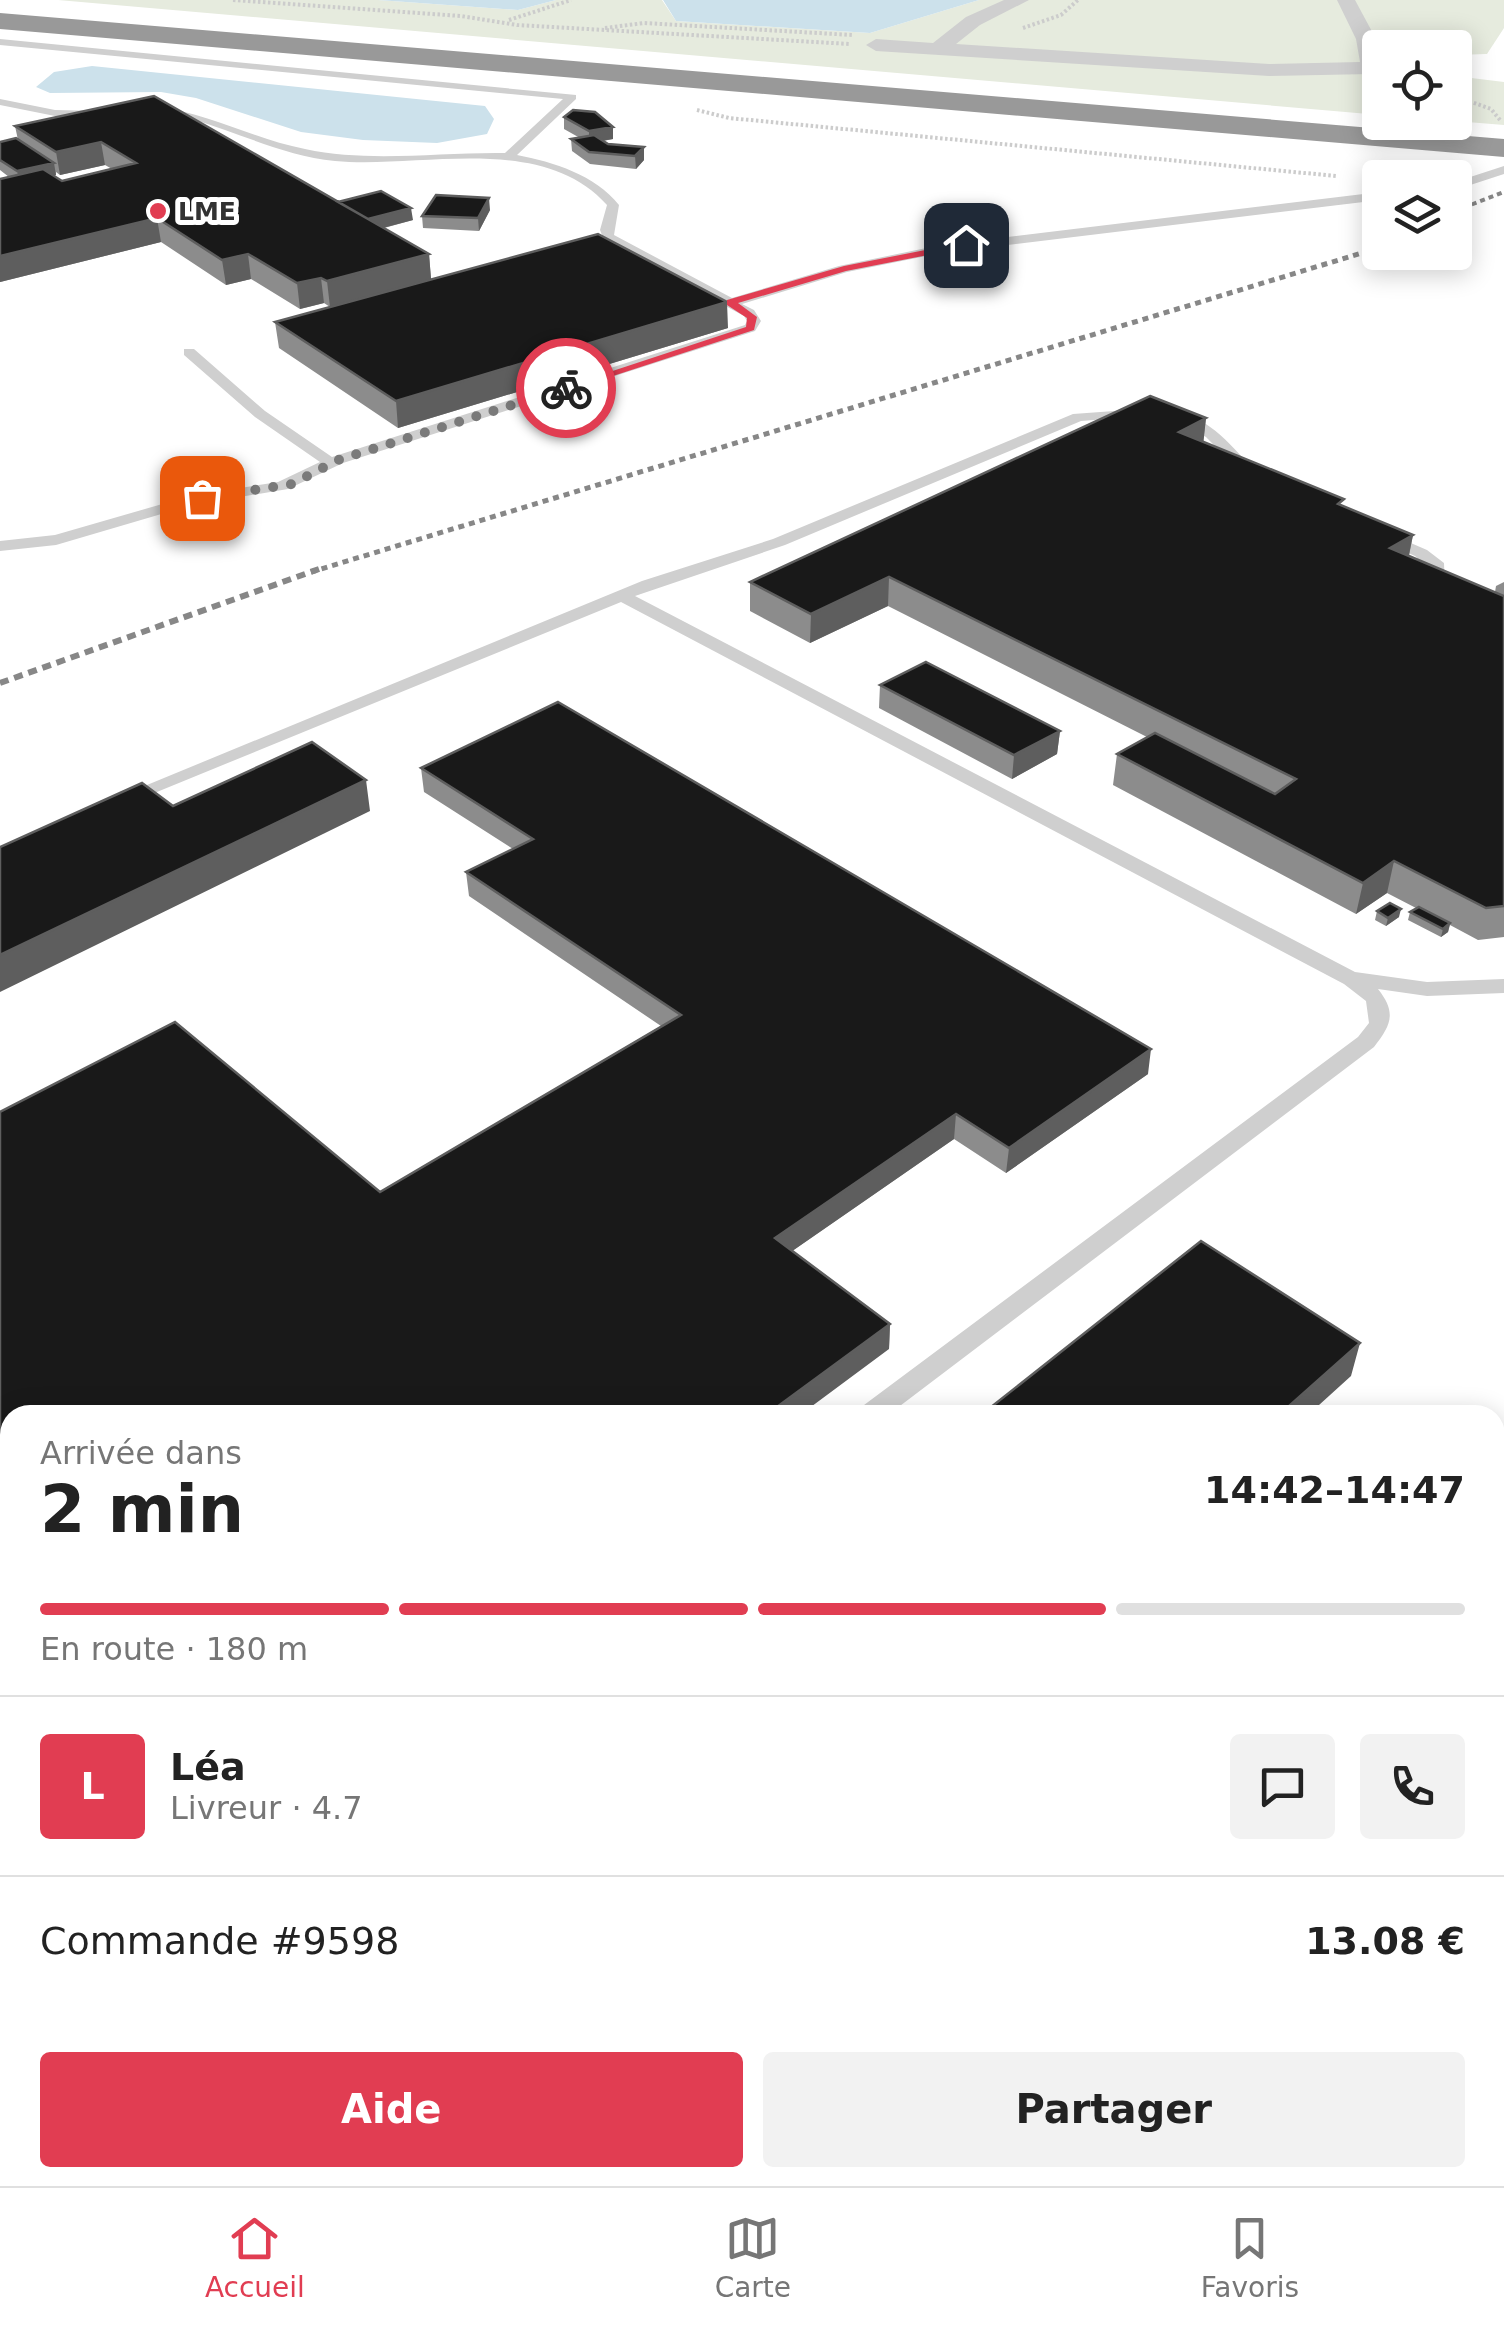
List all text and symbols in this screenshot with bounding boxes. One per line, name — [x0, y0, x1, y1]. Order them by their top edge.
map controls — [1362, 30, 1472, 270]
button: locate — [1362, 30, 1472, 140]
button: layers — [1362, 160, 1472, 270]
place label: LME — [178, 197, 236, 226]
marker: LME — [147, 200, 169, 222]
pin — [924, 203, 1009, 288]
icon: home — [939, 218, 994, 273]
courier — [516, 338, 616, 438]
icon: bike — [539, 361, 594, 416]
pin — [160, 456, 245, 541]
icon: bag — [175, 471, 230, 526]
text: Arrivée dans — [40, 1434, 242, 1472]
text: 14:42–14:47 — [1204, 1468, 1465, 1512]
text: 2 min — [40, 1472, 244, 1547]
text: En route · 180 m — [40, 1630, 308, 1668]
button: chat — [1230, 1734, 1335, 1839]
button: phone — [1360, 1734, 1465, 1839]
text: Léa — [170, 1745, 246, 1789]
text: L — [80, 1764, 105, 1808]
text: Livreur · 4.7 — [170, 1789, 363, 1827]
text: Commande #9598 — [40, 1919, 399, 1963]
text: 13.08 € — [1305, 1919, 1465, 1963]
button: Aide — [40, 2052, 743, 2167]
button: Partager — [763, 2052, 1465, 2167]
tab: Accueil — [205, 2211, 305, 2304]
tab: Carte — [715, 2211, 791, 2304]
tab: Favoris — [1201, 2211, 1299, 2304]

